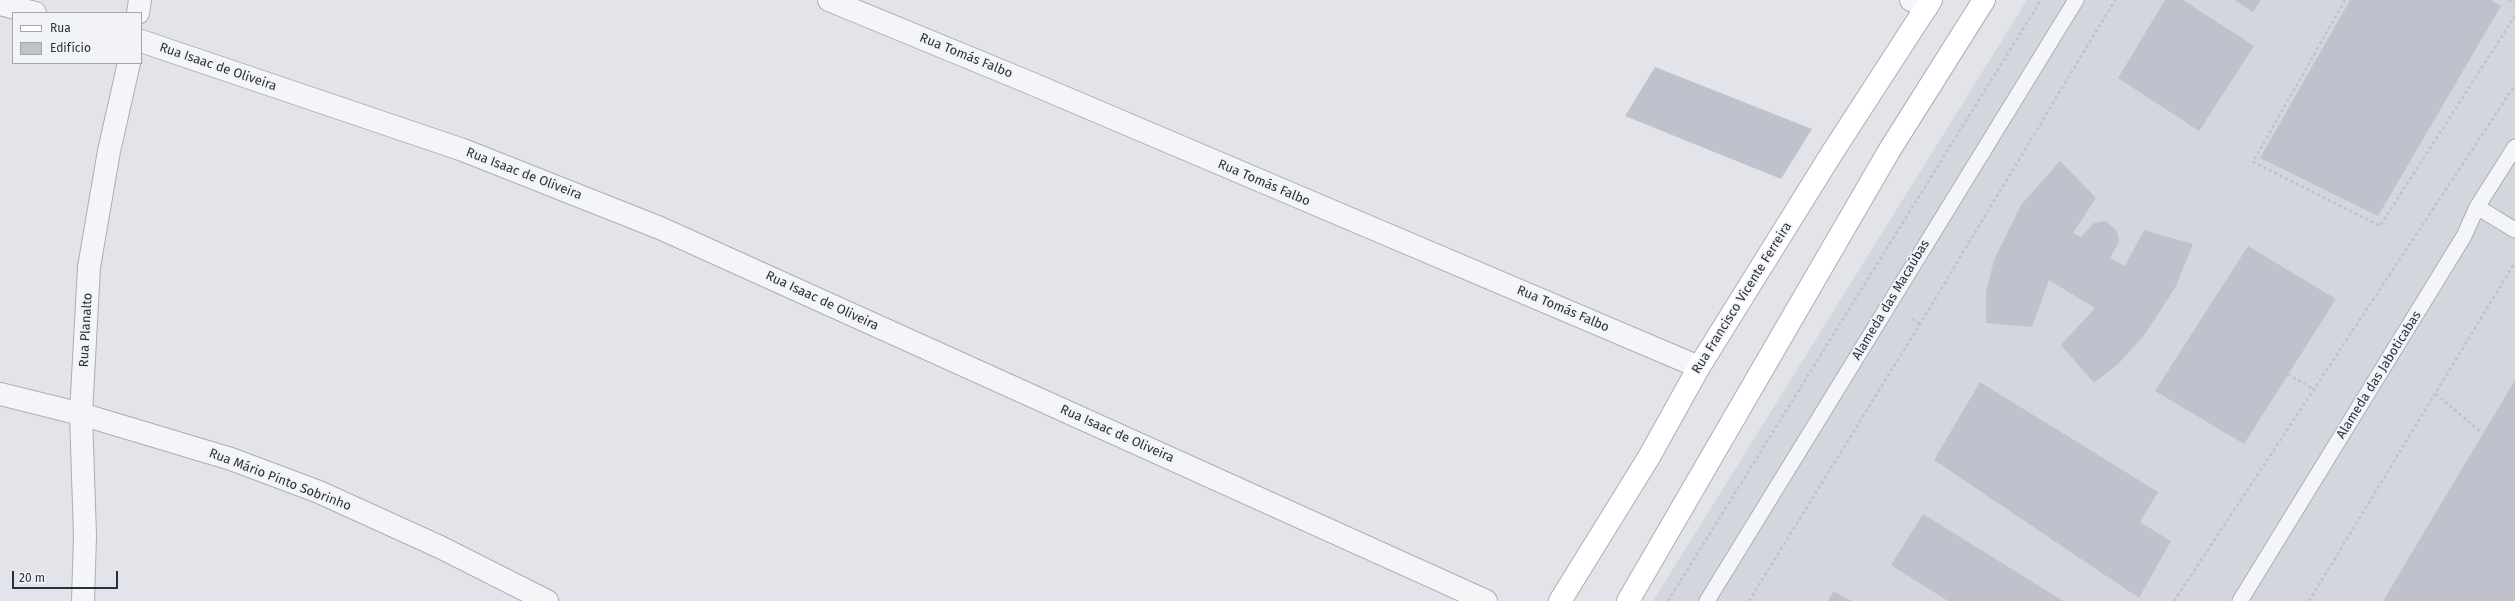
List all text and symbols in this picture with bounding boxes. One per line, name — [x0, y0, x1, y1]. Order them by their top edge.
legend — [12, 12, 142, 64]
text: Rua — [50, 21, 71, 35]
street label: Rua Tomás Falbo — [917, 30, 1015, 82]
street label: Rua Isaac de Oliveira — [157, 40, 279, 94]
text: Edifício — [50, 41, 91, 55]
street label: Rua Isaac de Oliveira — [464, 145, 584, 203]
street label: Rua Tomás Falbo — [1215, 157, 1313, 209]
street label: Rua Francisco Vicente Ferreira — [1689, 219, 1795, 377]
street label: Alameda das Macaúbas — [1849, 237, 1933, 363]
street label: Rua Isaac de Oliveira — [763, 268, 881, 334]
street label: Rua Tomás Falbo — [1514, 283, 1612, 335]
street label: Rua Planalto — [76, 292, 96, 368]
street label: Alameda das Jaboticabas — [2333, 308, 2425, 442]
street label: Rua Isaac de Oliveira — [1058, 402, 1176, 466]
street label: Rua Mário Pinto Sobrinho — [207, 446, 353, 514]
scale bar — [14, 563, 120, 589]
text: 20 m — [19, 571, 45, 585]

